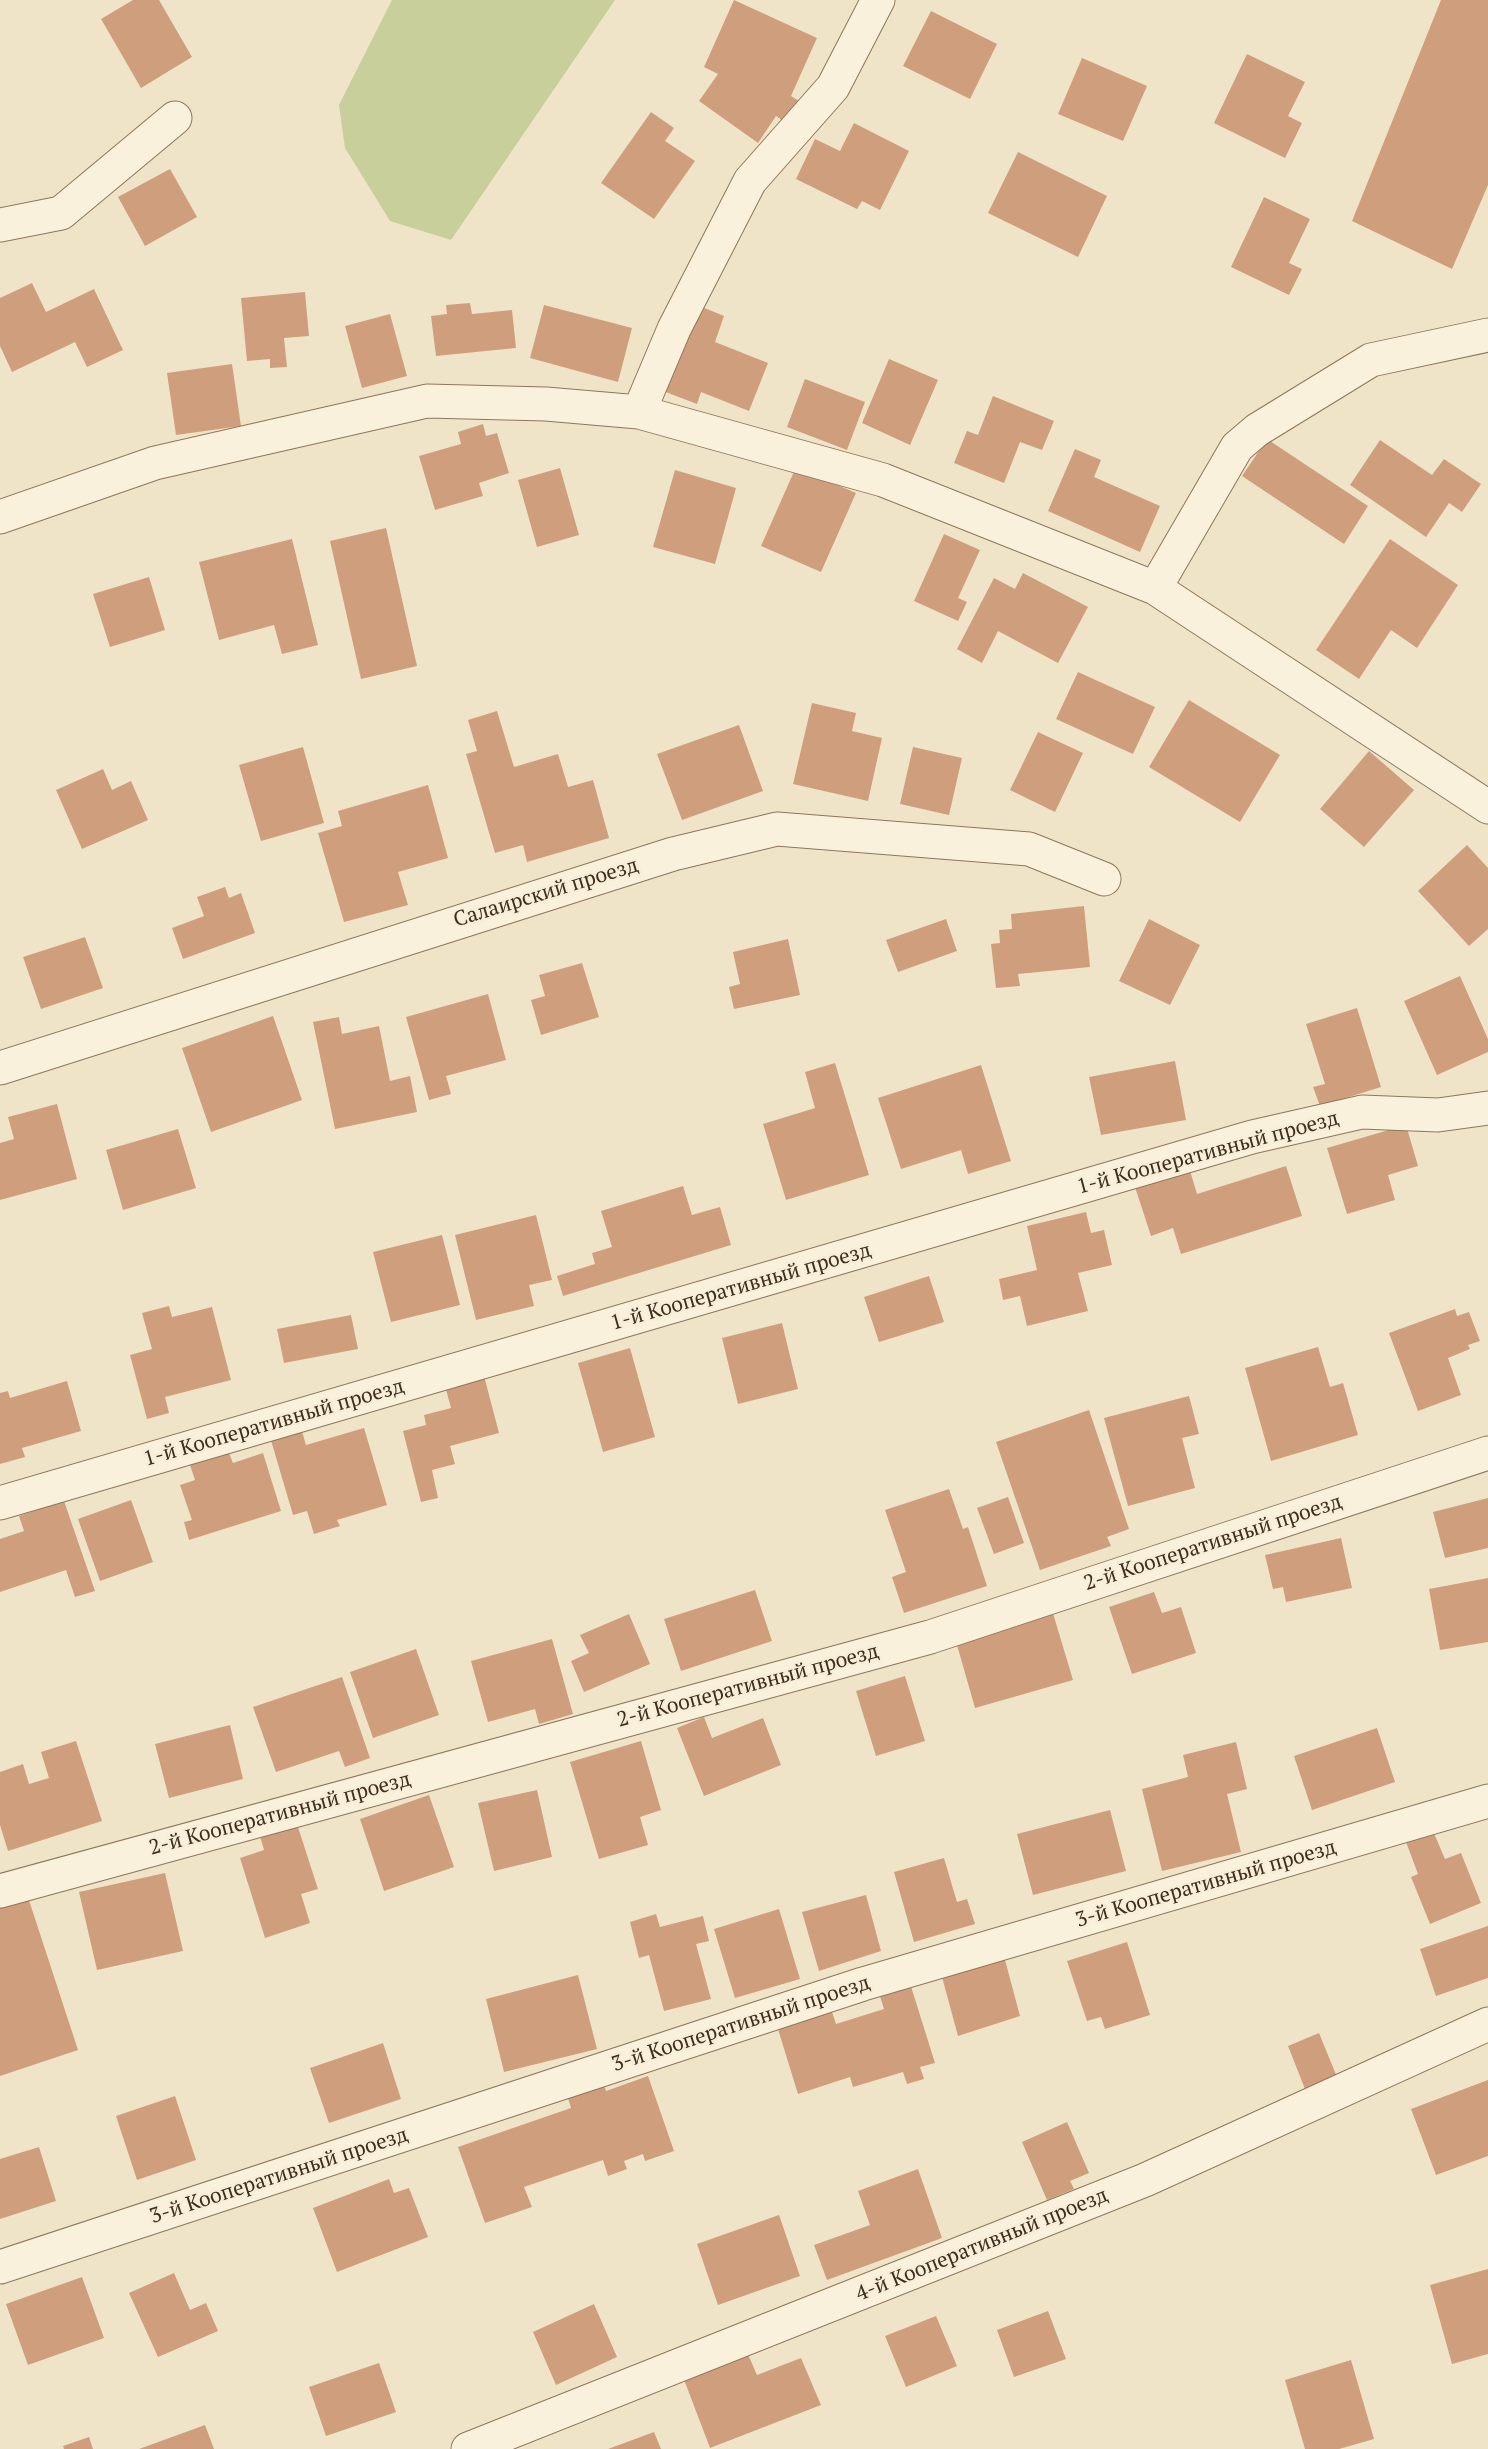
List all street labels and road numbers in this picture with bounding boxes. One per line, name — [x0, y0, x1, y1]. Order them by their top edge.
street label: Салаирский проезд — [451, 853, 641, 933]
street label: 1-й Кооперативный проезд — [1074, 1106, 1342, 1200]
street label: 1-й Кооперативный проезд — [608, 1238, 874, 1336]
street label: 1-й Кооперативный проезд — [141, 1374, 407, 1472]
street label: 2-й Кооперативный проезд — [1081, 1489, 1345, 1597]
street label: 2-й Кооперативный проезд — [614, 1639, 882, 1733]
street label: 2-й Кооперативный проезд — [146, 1767, 414, 1861]
street label: 3-й Кооперативный проезд — [1073, 1835, 1339, 1933]
street label: 3-й Кооперативный проезд — [609, 1970, 873, 2078]
street label: 3-й Кооперативный проезд — [147, 2122, 411, 2230]
street label: 4-й Кооперативный проезд — [852, 2183, 1112, 2307]

